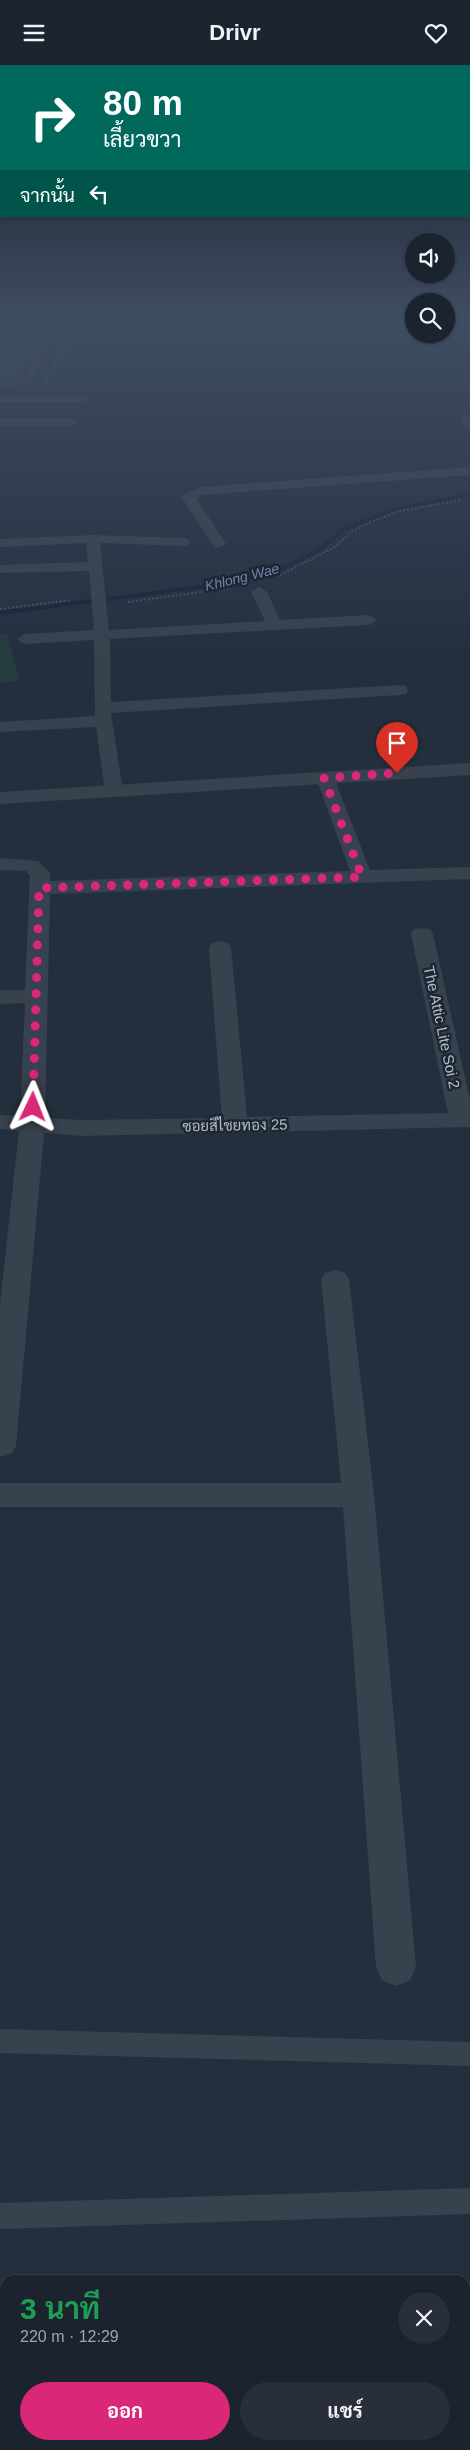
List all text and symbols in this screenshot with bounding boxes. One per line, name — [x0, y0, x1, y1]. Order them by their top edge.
icon: menu — [20, 19, 48, 47]
icon: heart — [422, 19, 450, 47]
text: Drivr — [209, 20, 261, 45]
text: 80 m — [103, 83, 183, 122]
icon: right — [20, 85, 85, 150]
text: เลี้ยวขวา — [103, 127, 181, 152]
icon: left — [85, 180, 113, 208]
text: จากนั้น — [20, 185, 75, 206]
map controls — [405, 233, 455, 343]
button: sound — [405, 233, 455, 283]
button: search — [405, 293, 455, 343]
water label: Khlong Wae — [203, 560, 281, 594]
pin — [376, 722, 418, 773]
icon: arrive — [383, 729, 411, 757]
street label: The Attic Lite Soi 2 — [421, 964, 463, 1090]
position arrow — [6, 1080, 58, 1132]
street label: ซอยสีไชยทอง 25 — [182, 1115, 288, 1134]
text: 3 นาที — [20, 2292, 100, 2325]
button: close — [398, 2292, 450, 2344]
text: 220 m · 12:29 — [20, 2328, 119, 2345]
button: ออก — [20, 2382, 230, 2440]
button: แชร์ — [240, 2382, 450, 2440]

